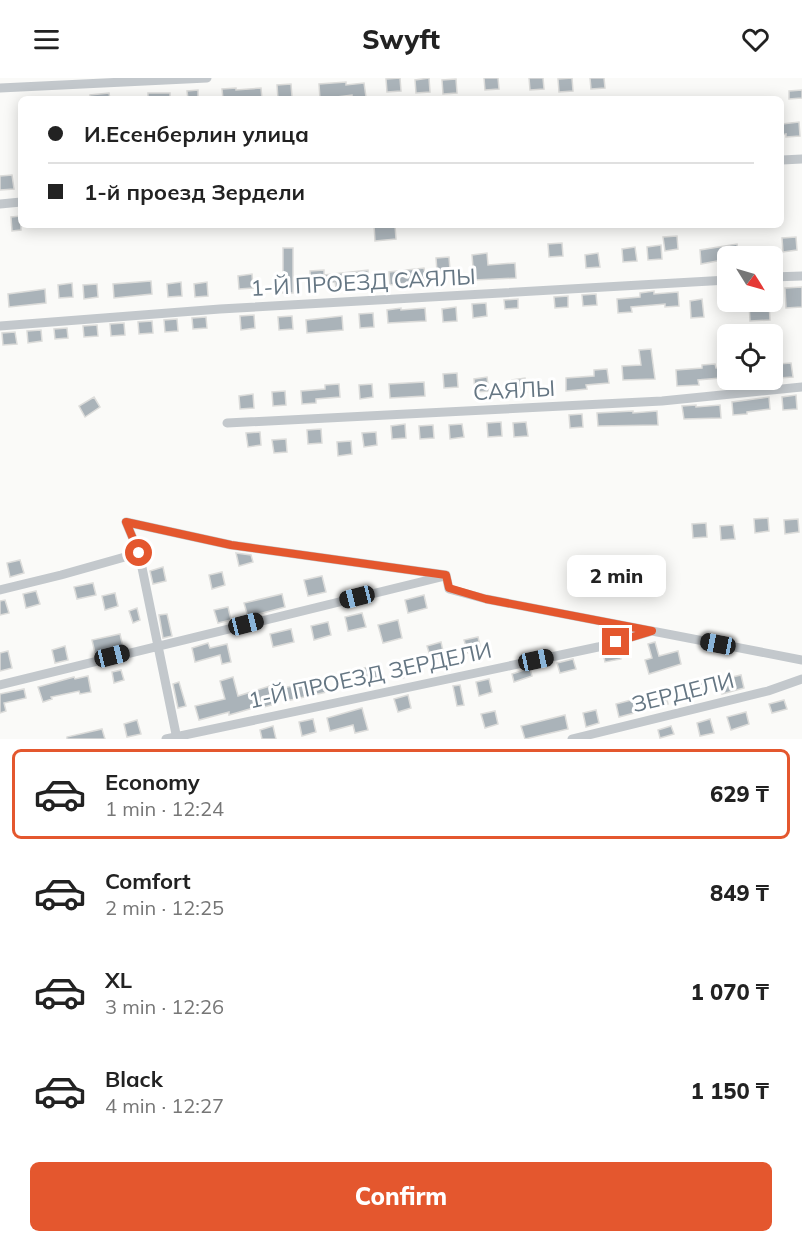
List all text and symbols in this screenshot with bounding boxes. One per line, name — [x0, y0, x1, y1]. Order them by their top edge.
text: Swyft — [362, 22, 440, 56]
icon: menu — [30, 23, 63, 56]
icon: heart — [739, 23, 772, 56]
text: И.Есенберлин улица — [84, 120, 309, 148]
text: 1-й проезд Зердели — [84, 178, 305, 206]
north arrow — [717, 246, 783, 312]
map controls — [717, 246, 783, 390]
street label: 1-Й ПРОЕЗД САЯЛЫ — [250, 262, 476, 302]
button: locate — [717, 324, 783, 390]
street label: САЯЛЫ — [472, 374, 556, 406]
route start — [125, 539, 152, 566]
callout: 2 min — [566, 555, 666, 597]
text: 2 min — [590, 563, 643, 588]
car — [337, 584, 377, 610]
car — [226, 611, 266, 637]
route end — [602, 628, 629, 655]
car — [699, 632, 737, 656]
street label: 1-Й ПРОЕЗД ЗЕРДЕЛИ — [246, 636, 494, 714]
car — [92, 643, 132, 669]
car — [517, 647, 555, 673]
street label: ЗЕРДЕЛИ — [629, 666, 737, 718]
icon: car — [33, 767, 87, 821]
text: Economy — [105, 768, 200, 796]
text: 629 ₸ — [710, 780, 769, 808]
text: 1 min · 12:24 — [105, 796, 224, 821]
icon: car — [33, 866, 87, 920]
text: Comfort — [105, 867, 191, 895]
text: 849 ₸ — [710, 879, 769, 907]
text: 2 min · 12:25 — [105, 895, 224, 920]
icon: car — [33, 965, 87, 1019]
text: XL — [105, 966, 132, 994]
text: 1 070 ₸ — [691, 978, 769, 1006]
text: 3 min · 12:26 — [105, 994, 224, 1019]
icon: car — [33, 1064, 87, 1118]
text: Black — [105, 1065, 163, 1093]
text: 1 150 ₸ — [691, 1077, 769, 1105]
text: 4 min · 12:27 — [105, 1093, 224, 1118]
button: Confirm — [30, 1162, 772, 1231]

